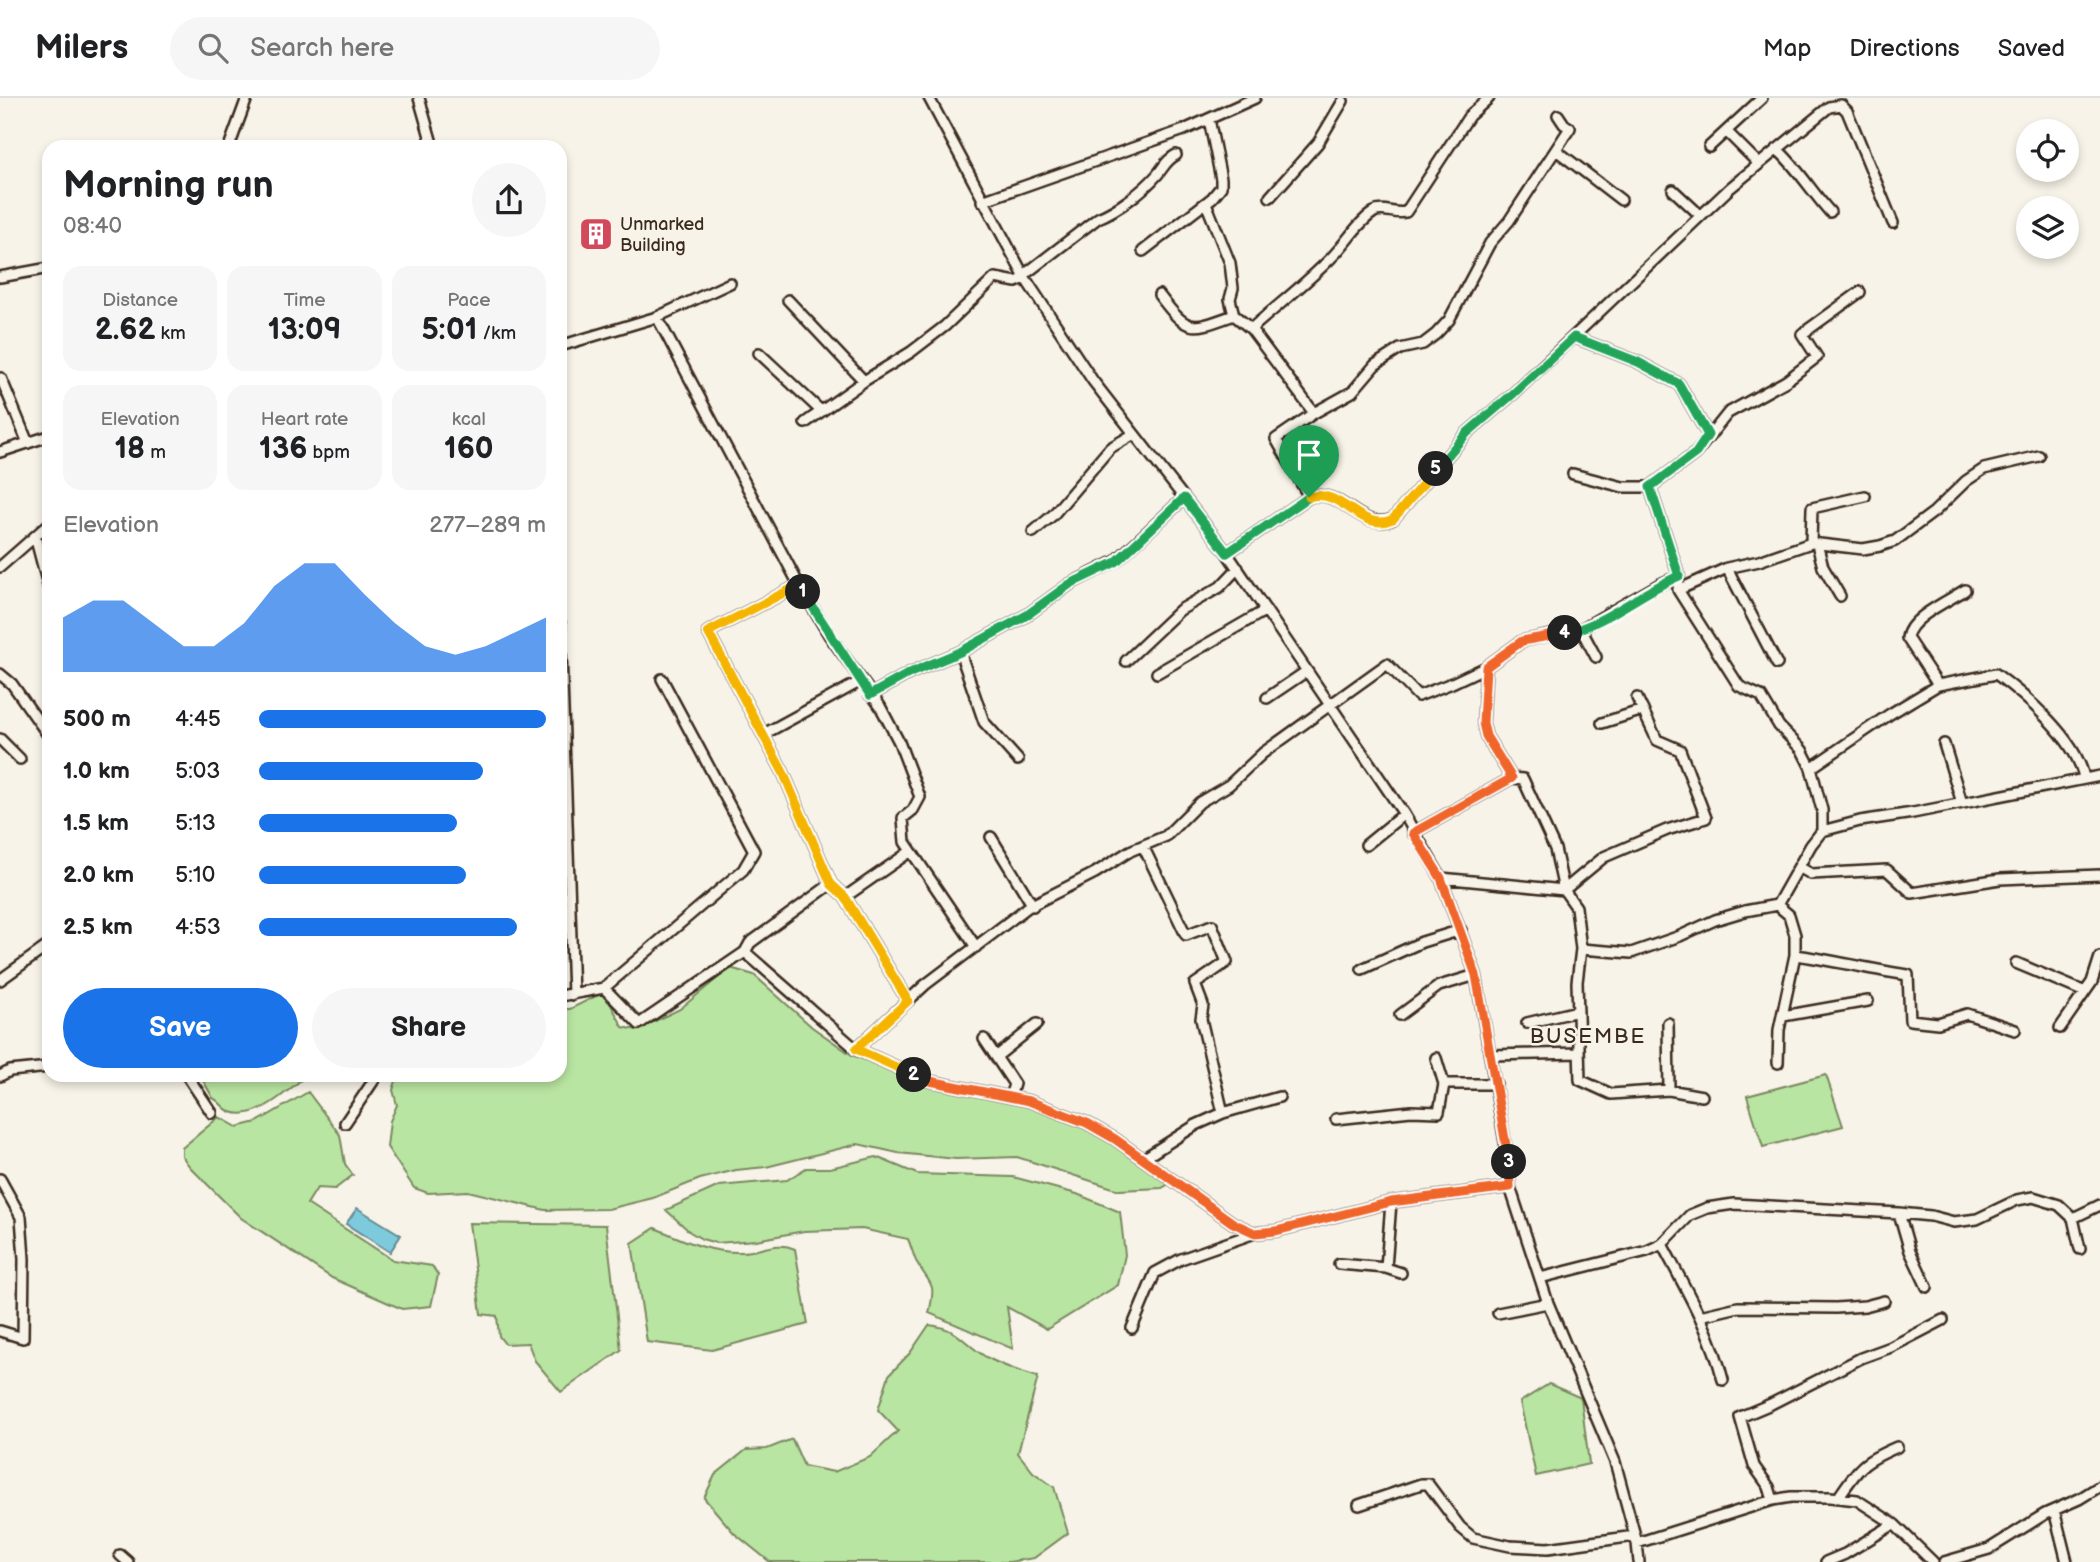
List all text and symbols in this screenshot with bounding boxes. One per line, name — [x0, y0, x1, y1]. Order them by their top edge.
search box — [170, 17, 660, 80]
text: Milers — [35, 28, 128, 68]
icon: search — [194, 29, 232, 67]
text: Search here — [250, 33, 394, 64]
text: Map — [1763, 34, 1811, 63]
text: Directions — [1849, 34, 1960, 63]
text: Saved — [1998, 34, 2065, 63]
map controls — [2016, 119, 2079, 259]
button: locate — [2016, 119, 2079, 182]
text: Morning run — [63, 163, 274, 208]
button: share — [472, 163, 546, 237]
button: layers — [2016, 196, 2079, 259]
text: 08:40 — [63, 212, 122, 240]
place label: Unmarked Building — [620, 214, 704, 256]
building icon: Unmarked Building — [577, 215, 615, 253]
text: Distance — [102, 289, 178, 312]
text: Time — [283, 289, 326, 312]
text: Pace — [447, 289, 490, 312]
text: 2.62 — [95, 312, 155, 348]
text: 13:09 — [268, 312, 341, 348]
text: 5:01 — [422, 312, 477, 348]
text: km — [155, 322, 186, 345]
text: /km — [477, 322, 516, 345]
text: Elevation — [101, 408, 180, 431]
text: Heart rate — [261, 408, 348, 431]
text: kcal — [452, 408, 486, 431]
pin — [1279, 425, 1339, 497]
text: 18 — [114, 431, 145, 467]
text: 136 — [259, 431, 307, 467]
text: 160 — [444, 431, 494, 467]
icon: arrive — [1290, 436, 1328, 474]
text: m — [145, 441, 166, 464]
text: bpm — [307, 441, 350, 464]
pin: 5 — [1418, 452, 1454, 486]
text: 5 — [1430, 457, 1441, 480]
text: Elevation — [63, 511, 159, 539]
text: 277–289 m — [429, 511, 546, 539]
pin: 1 — [786, 574, 820, 610]
text: 1 — [799, 580, 807, 603]
pin: 4 — [1548, 616, 1582, 650]
text: 4 — [1559, 621, 1570, 644]
text: 500 m — [63, 705, 131, 733]
text: 4:45 — [175, 705, 221, 733]
text: 1.0 km — [63, 757, 130, 785]
text: 5:03 — [175, 757, 221, 785]
text: 1.5 km — [63, 809, 129, 837]
text: 5:13 — [175, 809, 216, 837]
text: 2.0 km — [63, 861, 134, 889]
text: 5:10 — [175, 861, 215, 889]
text: 2.5 km — [63, 913, 133, 941]
text: 4:53 — [175, 913, 221, 941]
button: Save — [63, 988, 298, 1068]
button: Share — [312, 988, 546, 1068]
district label: BUSEMBE — [1530, 1024, 1646, 1049]
pin: 2 — [897, 1058, 932, 1093]
text: 2 — [908, 1063, 919, 1086]
pin: 3 — [1492, 1144, 1526, 1180]
text: 3 — [1503, 1150, 1514, 1173]

